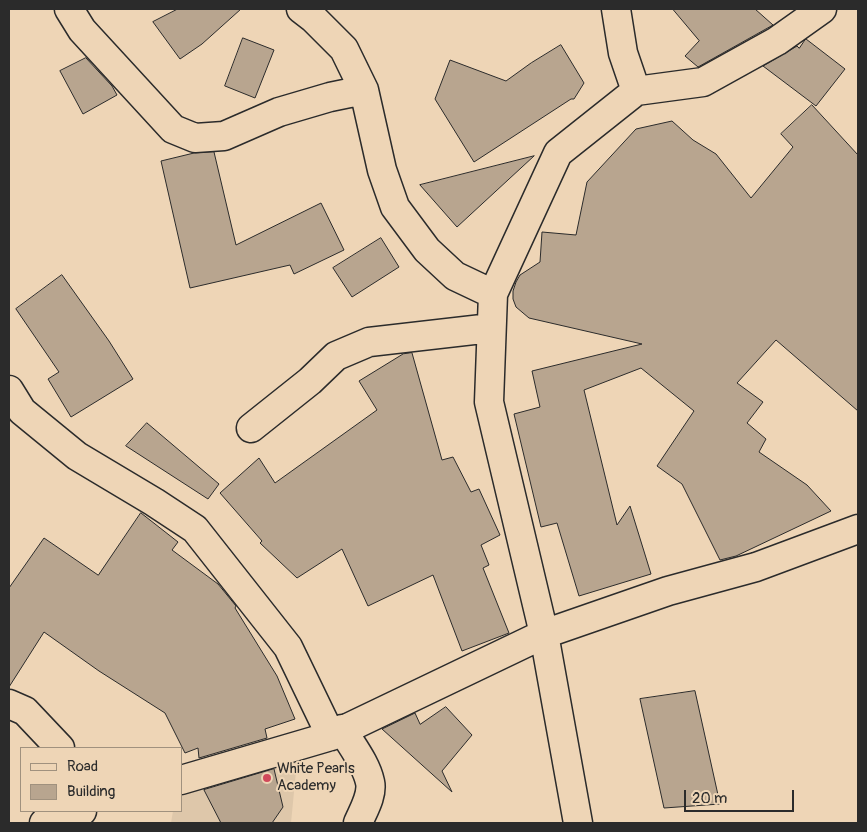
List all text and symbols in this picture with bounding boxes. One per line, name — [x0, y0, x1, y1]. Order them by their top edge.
legend — [20, 747, 182, 812]
text: Road — [67, 757, 98, 776]
place label: White Pearls Academy — [277, 760, 355, 795]
marker: White Pearls Academy — [261, 772, 273, 784]
scale bar — [687, 780, 797, 812]
text: Building — [67, 782, 115, 801]
text: 20 m — [692, 789, 727, 808]

